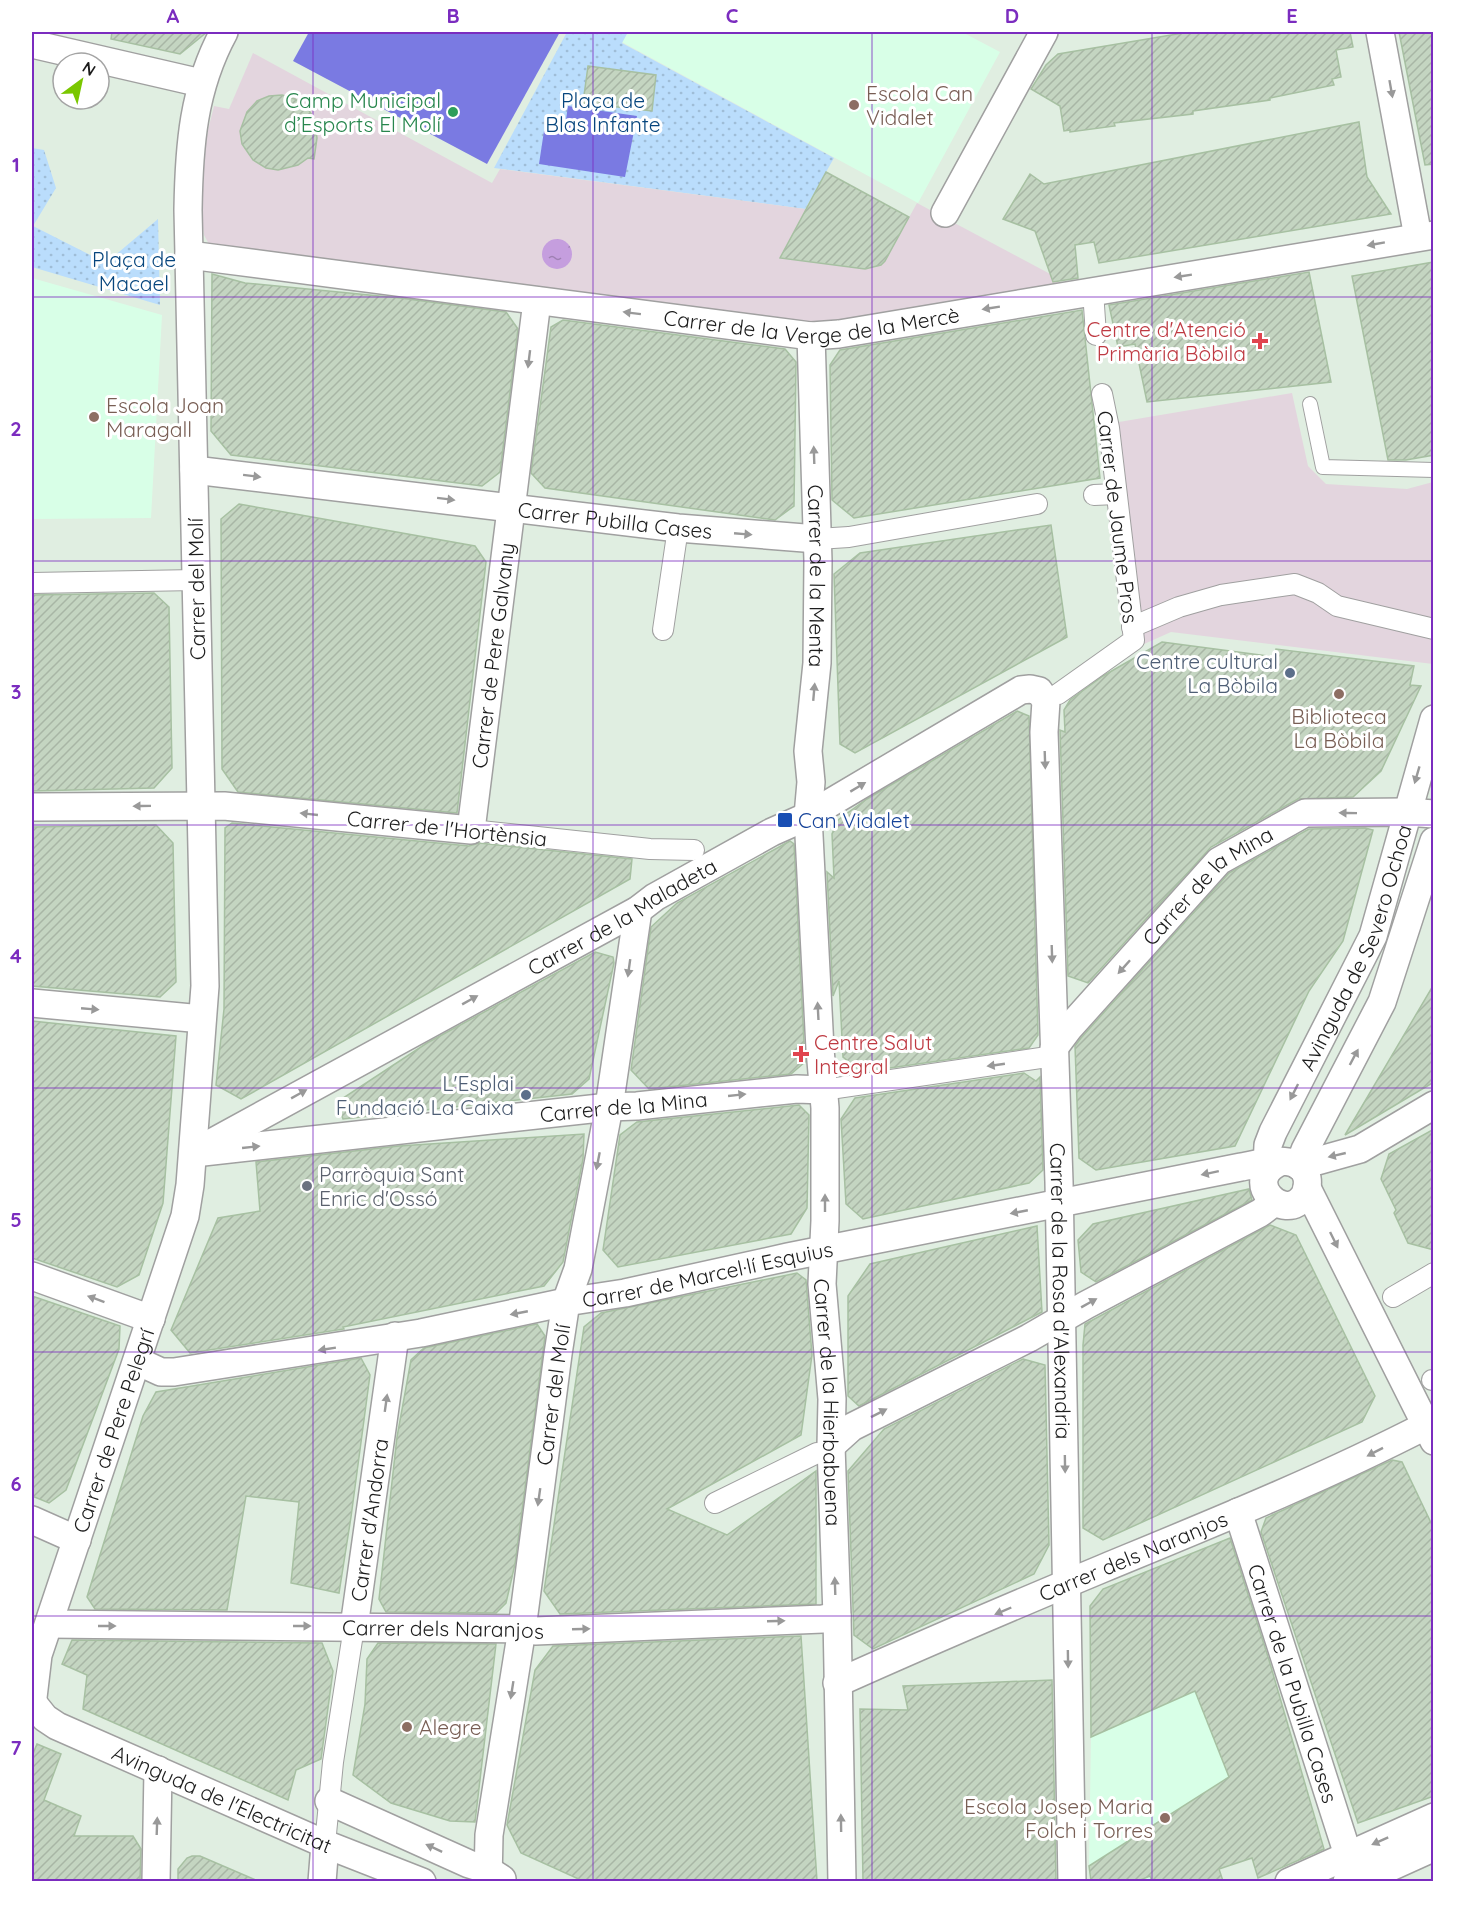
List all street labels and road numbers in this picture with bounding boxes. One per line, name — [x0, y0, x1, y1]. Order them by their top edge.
street label: Carrer de la Verge de la Mercè — [662, 301, 961, 349]
street label: Carrer de Jaume Pros — [1092, 409, 1144, 625]
street label: Carrer de la Menta — [803, 484, 831, 667]
street label: Carrer Pubilla Cases — [516, 496, 713, 544]
street label: Carrer del Molí — [182, 517, 210, 660]
street label: Carrer de Pere Galvany — [466, 541, 520, 770]
street label: Carrer de l'Hortènsia — [346, 805, 548, 851]
street label: Carrer de la Mina — [1137, 821, 1277, 950]
street label: Avinguda de Severo Ochoa — [1294, 822, 1417, 1075]
street label: Carrer de la Maladeta — [523, 852, 721, 981]
street label: Carrer de la Mina — [538, 1086, 709, 1128]
street label: Carrer de la Rosa d'Alexandria — [1045, 1142, 1077, 1440]
street label: Carrer de Marcel·lí Esquius — [580, 1235, 835, 1312]
street label: Carrer de la Hierbabuena — [809, 1277, 847, 1527]
street label: Carrer del Molí — [531, 1322, 576, 1467]
street label: Carrer de Pere Pelegrí — [67, 1325, 160, 1536]
street label: Carrer d'Andorra — [345, 1437, 393, 1603]
street label: Carrer dels Naranjos — [1035, 1505, 1231, 1607]
street label: Carrer de la Pubilla Cases — [1243, 1561, 1343, 1806]
street label: Carrer dels Naranjos — [342, 1614, 544, 1644]
street label: Avinguda de l'Electricitat — [108, 1739, 336, 1858]

